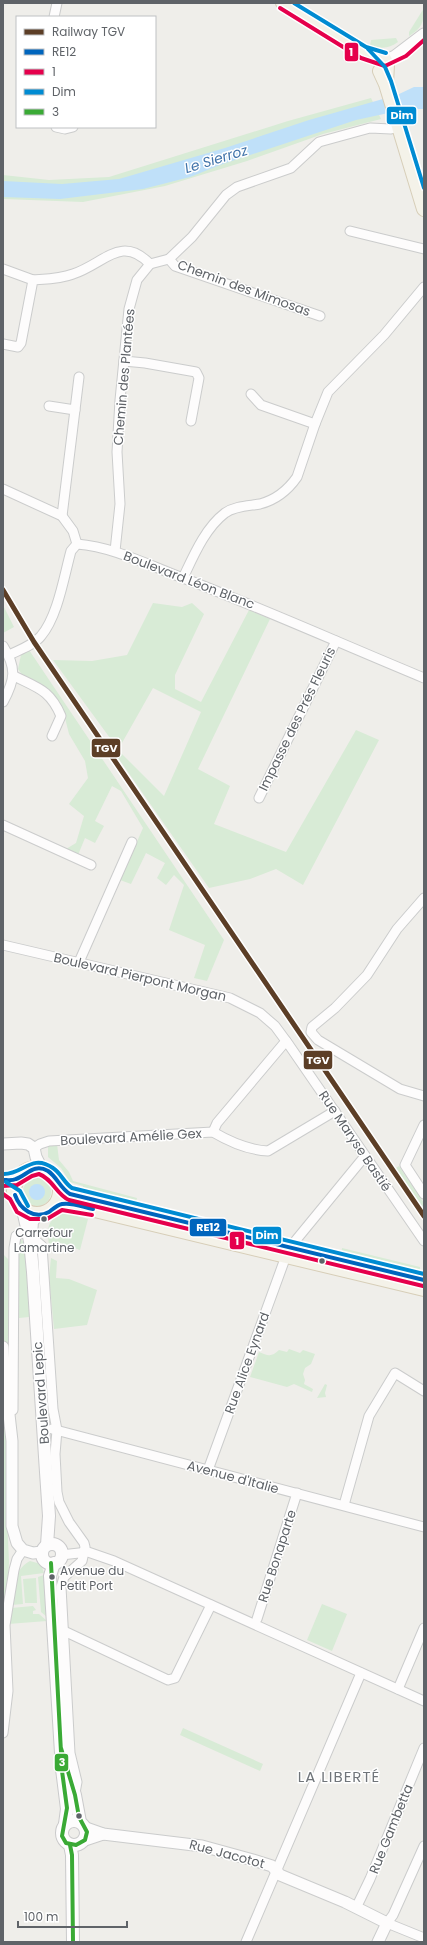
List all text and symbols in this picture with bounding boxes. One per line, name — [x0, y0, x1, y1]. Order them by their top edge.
legend — [16, 16, 156, 128]
text: Railway TGV — [52, 23, 125, 40]
line badge: 1 — [344, 42, 359, 62]
text: RE12 — [52, 43, 76, 60]
text: 1 — [349, 44, 353, 60]
text: 1 — [52, 63, 56, 80]
text: Dim — [52, 83, 76, 100]
text: 3 — [52, 103, 59, 120]
line badge: Dim — [386, 106, 417, 125]
text: Dim — [391, 107, 414, 123]
water label: Le Sierroz — [182, 140, 251, 178]
street label: Chemin des Mimosas — [175, 255, 313, 321]
street label: Chemin des Plantées — [109, 308, 139, 446]
street label: Boulevard Léon Blanc — [121, 546, 257, 614]
street label: Impasse des Prés Fleuris — [254, 644, 340, 794]
line badge: TGV — [91, 738, 121, 758]
text: TGV — [95, 740, 117, 756]
street label: Boulevard Pierpont Morgan — [52, 948, 228, 1006]
line badge: TGV — [303, 1050, 333, 1070]
text: TGV — [307, 1052, 329, 1068]
street label: Rue Maryse Bastié — [314, 1087, 396, 1195]
street label: Boulevard Amélie Gex — [60, 1124, 203, 1150]
marker: Carrefour Lamartine — [39, 1214, 49, 1224]
line badge: RE12 — [189, 1218, 227, 1237]
text: RE12 — [196, 1219, 220, 1235]
place label: Carrefour Lamartine — [14, 1224, 74, 1256]
line badge: Dim — [252, 1226, 282, 1245]
text: Dim — [256, 1227, 279, 1243]
line badge: 1 — [229, 1231, 245, 1250]
text: 1 — [235, 1233, 239, 1249]
unlabelled marker — [317, 1256, 327, 1266]
street label: Rue Alice Eynard — [220, 1309, 274, 1417]
street label: Boulevard Lepic — [28, 1341, 54, 1445]
street label: Avenue d'Italie — [185, 1456, 281, 1498]
street label: Rue Bonaparte — [253, 1507, 301, 1605]
place label: Avenue du Petit Port — [60, 1562, 124, 1594]
marker: Avenue du Petit Port — [47, 1572, 57, 1582]
line badge: 3 — [54, 1753, 69, 1772]
text: 3 — [59, 1754, 66, 1770]
district label: LA LIBERTÉ — [298, 1766, 380, 1787]
street label: Rue Gambetta — [364, 1781, 418, 1877]
unlabelled marker — [74, 1811, 84, 1821]
street label: Rue Jacotot — [187, 1835, 267, 1873]
scale bar — [18, 1903, 127, 1929]
text: 100 m — [24, 1908, 58, 1925]

